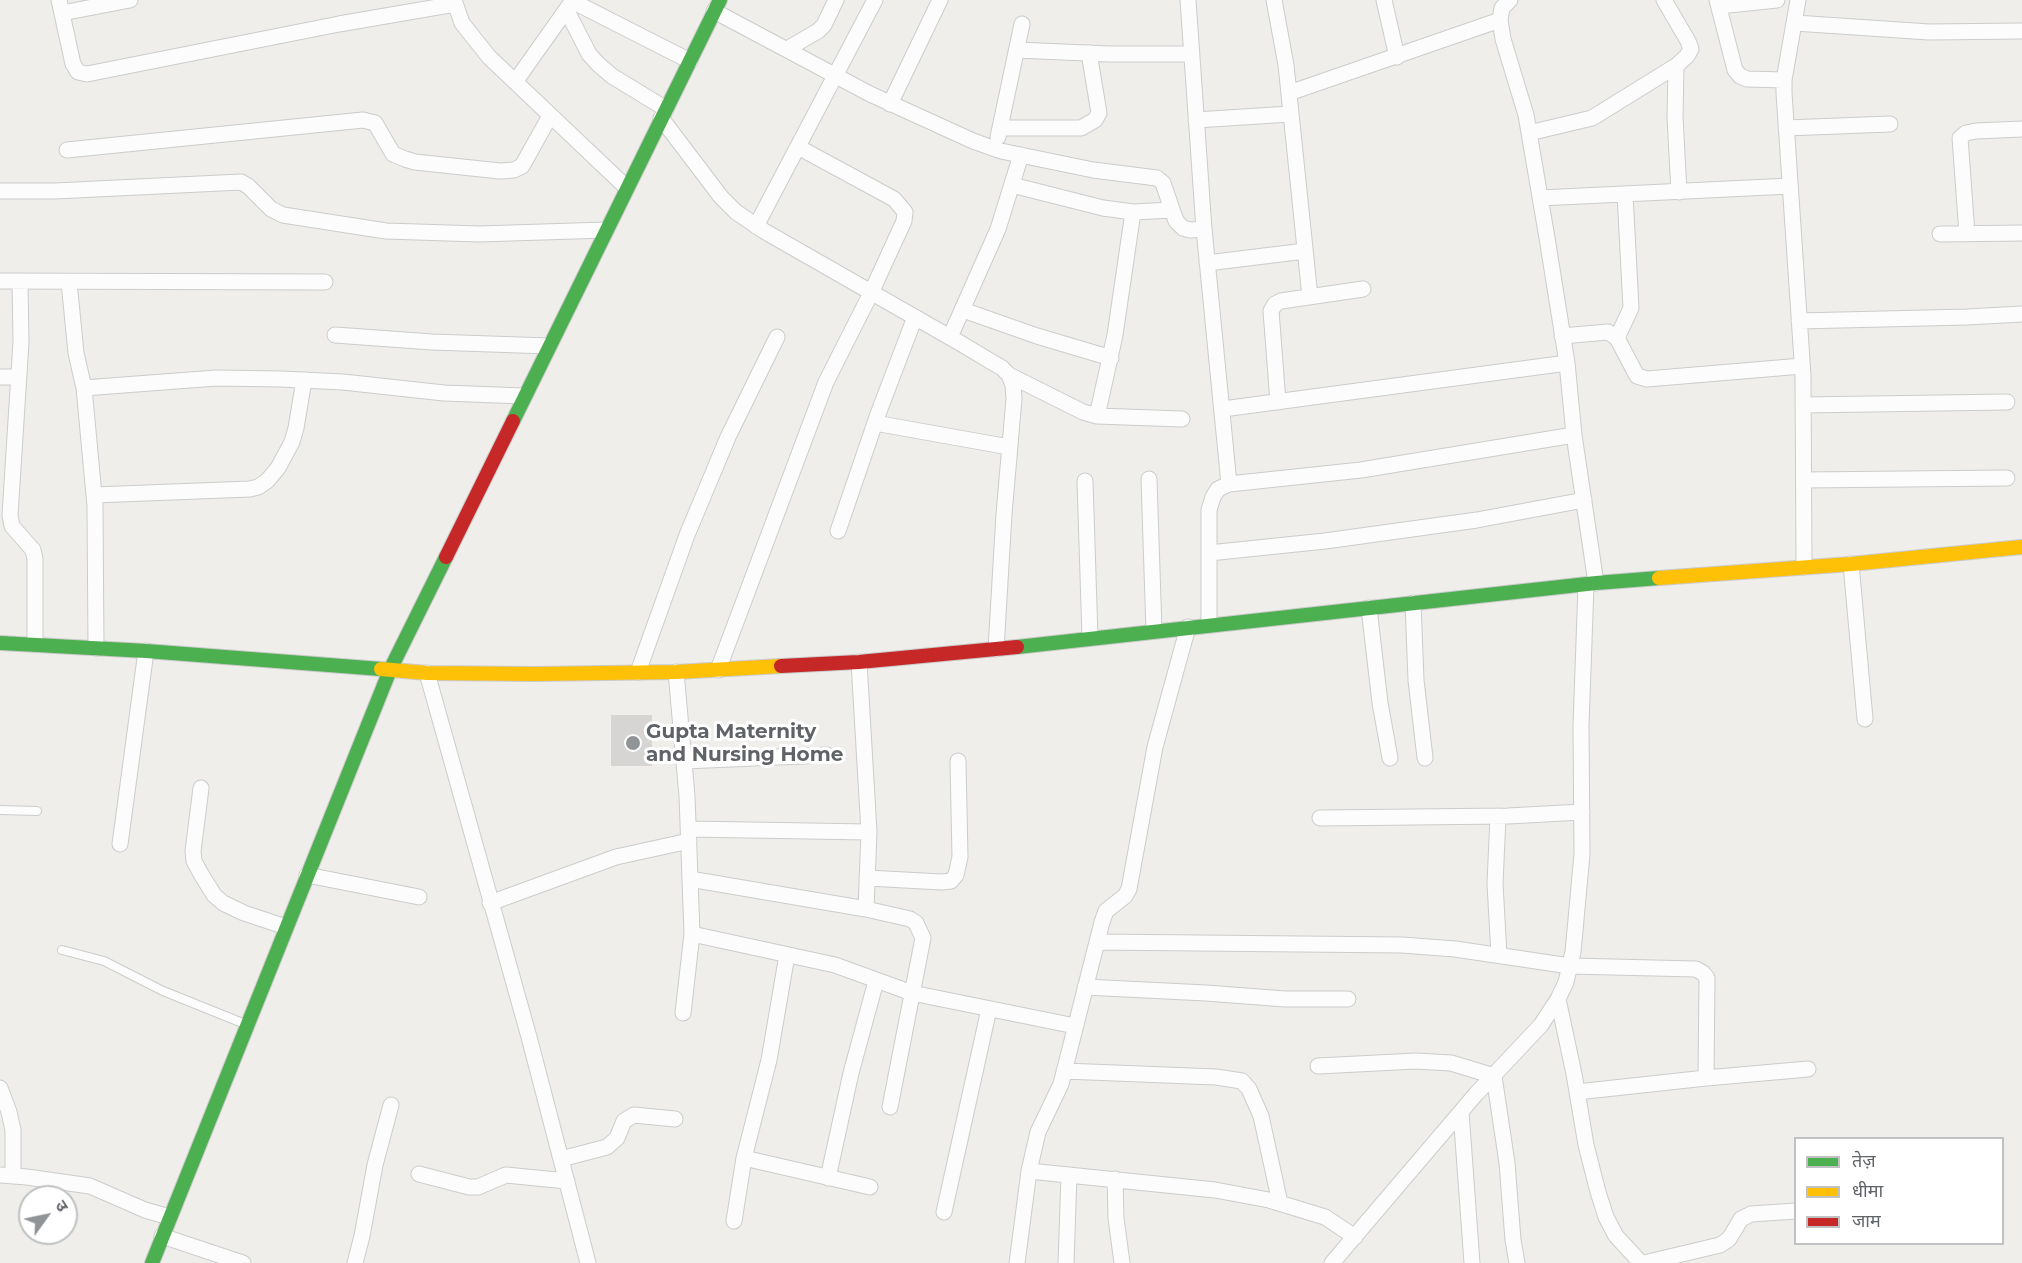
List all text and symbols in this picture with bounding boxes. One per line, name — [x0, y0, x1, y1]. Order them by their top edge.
place label: Gupta Maternity and Nursing Home — [646, 720, 843, 767]
marker: Gupta Maternity and Nursing Home — [624, 734, 642, 752]
legend — [1794, 1137, 2004, 1245]
text: तेज़ — [1852, 1150, 1876, 1172]
text: धीमा — [1852, 1180, 1883, 1202]
north arrow — [18, 1185, 78, 1245]
text: उ — [51, 1197, 72, 1215]
text: जाम — [1852, 1210, 1881, 1232]

